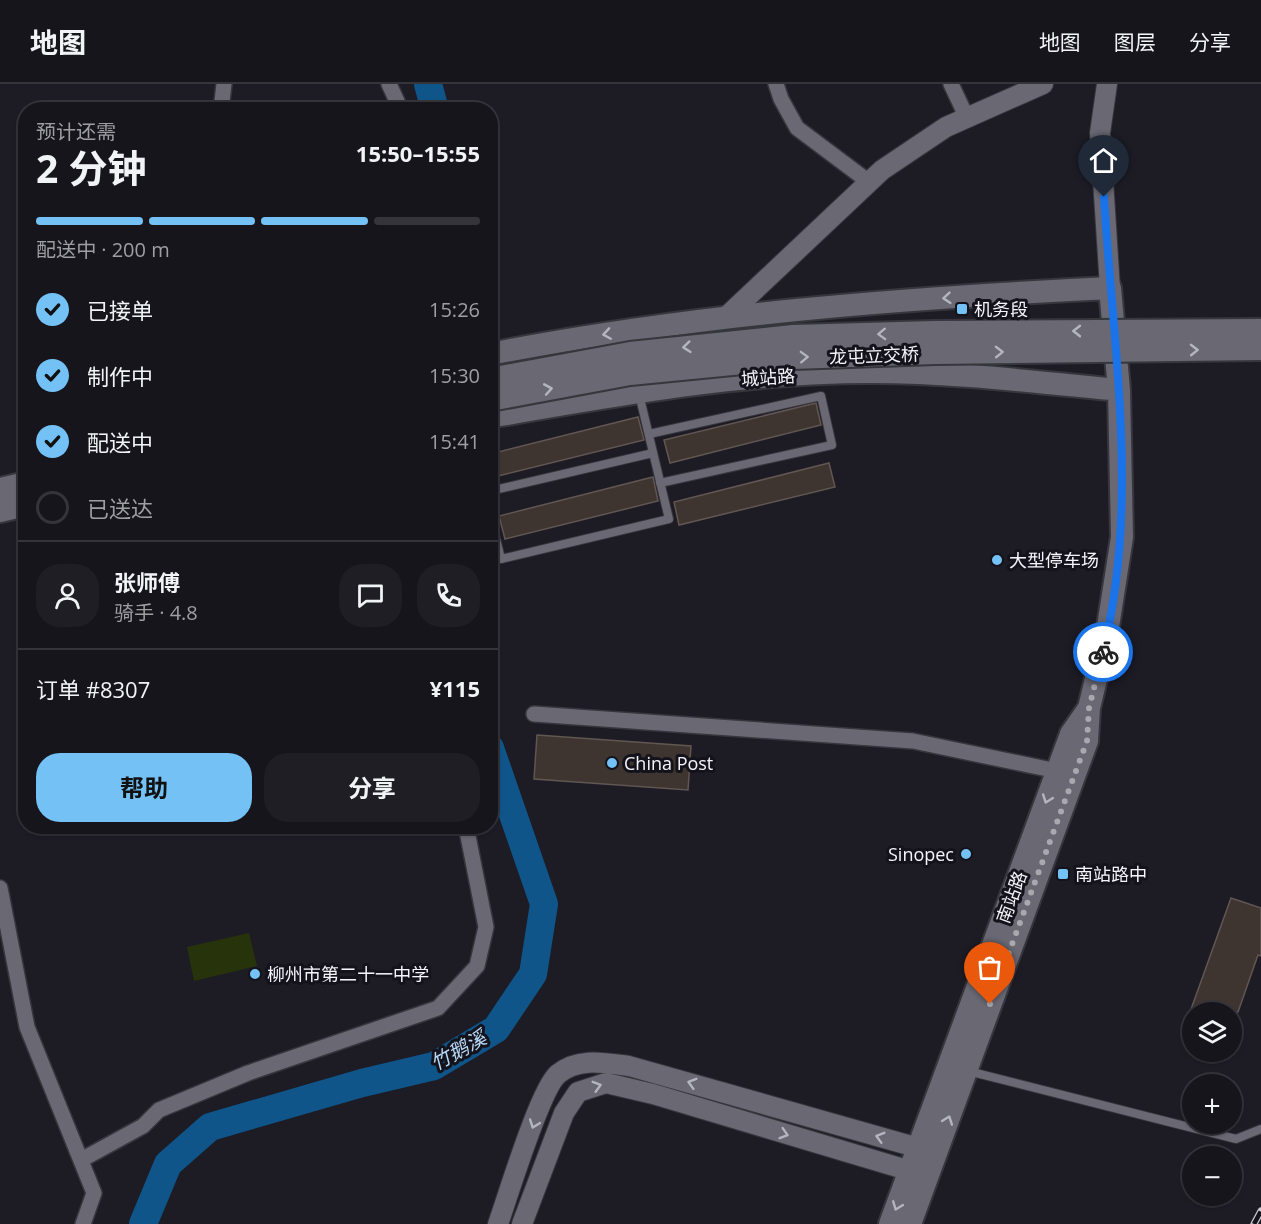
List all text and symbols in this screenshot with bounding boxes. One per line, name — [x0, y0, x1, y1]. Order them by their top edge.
text: 地图 — [30, 23, 86, 61]
text: 地图 — [1039, 28, 1081, 56]
text: 图层 — [1114, 28, 1156, 56]
text: 分享 — [1189, 28, 1231, 56]
text: 预计还需 — [36, 118, 116, 145]
pin — [1078, 135, 1129, 197]
text: 15:50–15:55 — [356, 138, 480, 168]
text: 2 分钟 — [36, 141, 146, 194]
icon: home — [1087, 144, 1120, 177]
text: 配送中 · 200 m — [36, 236, 170, 263]
one-way arrow — [943, 291, 952, 304]
icon: check — [36, 293, 69, 326]
text: 已接单 — [87, 295, 153, 325]
text: 15:26 — [429, 296, 480, 323]
place label: 机务段 — [974, 297, 1028, 321]
marker: 机务段 — [955, 302, 969, 316]
one-way arrow — [1072, 325, 1081, 337]
one-way arrow — [602, 327, 612, 340]
one-way arrow — [877, 327, 886, 340]
one-way arrow — [683, 340, 692, 353]
street label: 龙屯立交桥 — [829, 341, 919, 369]
one-way arrow — [1189, 344, 1198, 356]
one-way arrow — [994, 346, 1003, 358]
one-way arrow — [799, 351, 808, 364]
icon: check — [36, 359, 69, 392]
text: 制作中 — [87, 361, 153, 391]
text: 15:30 — [429, 362, 480, 389]
street label: 城站路 — [740, 363, 796, 391]
one-way arrow — [543, 383, 553, 396]
icon: check — [36, 425, 69, 458]
text: 配送中 — [87, 427, 153, 457]
text: 15:41 — [429, 428, 480, 455]
text: 已送达 — [87, 493, 153, 523]
place label: 大型停车场 — [1009, 548, 1099, 572]
marker: 大型停车场 — [990, 553, 1004, 567]
button: person — [36, 564, 99, 627]
button: chat — [339, 564, 402, 627]
button: phone — [417, 564, 480, 627]
text: 张师傅 — [114, 567, 180, 597]
text: 骑手 · 4.8 — [114, 599, 198, 626]
courier — [1073, 622, 1133, 682]
icon: bike — [1087, 636, 1120, 669]
text: ¥115 — [430, 673, 480, 703]
text: 订单 #8307 — [36, 674, 150, 704]
place label: China Post — [624, 751, 713, 775]
button: 帮助 — [36, 753, 252, 822]
button: 分享 — [264, 753, 480, 822]
marker: China Post — [605, 756, 619, 770]
one-way arrow — [1042, 793, 1054, 804]
place label: Sinopec — [888, 842, 954, 866]
marker: Sinopec — [959, 847, 973, 861]
place label: 南站路中 — [1075, 862, 1147, 886]
marker: 南站路中 — [1056, 867, 1070, 881]
street label: 南站路 — [990, 868, 1032, 926]
pin — [964, 942, 1015, 1004]
icon: bag — [973, 951, 1006, 984]
place label: 柳州市第二十一中学 — [267, 962, 429, 986]
marker: 柳州市第二十一中学 — [248, 967, 262, 981]
map controls — [1182, 1002, 1242, 1206]
button: layers — [1182, 1002, 1242, 1062]
water label: 竹鹅溪 — [425, 1023, 493, 1076]
button: + — [1182, 1074, 1242, 1134]
one-way arrow — [687, 1078, 697, 1091]
one-way arrow — [591, 1081, 601, 1093]
one-way arrow — [940, 1115, 953, 1126]
one-way arrow — [528, 1118, 541, 1129]
one-way arrow — [778, 1127, 789, 1139]
one-way arrow — [875, 1131, 885, 1144]
button: − — [1182, 1146, 1242, 1206]
one-way arrow — [892, 1200, 905, 1210]

